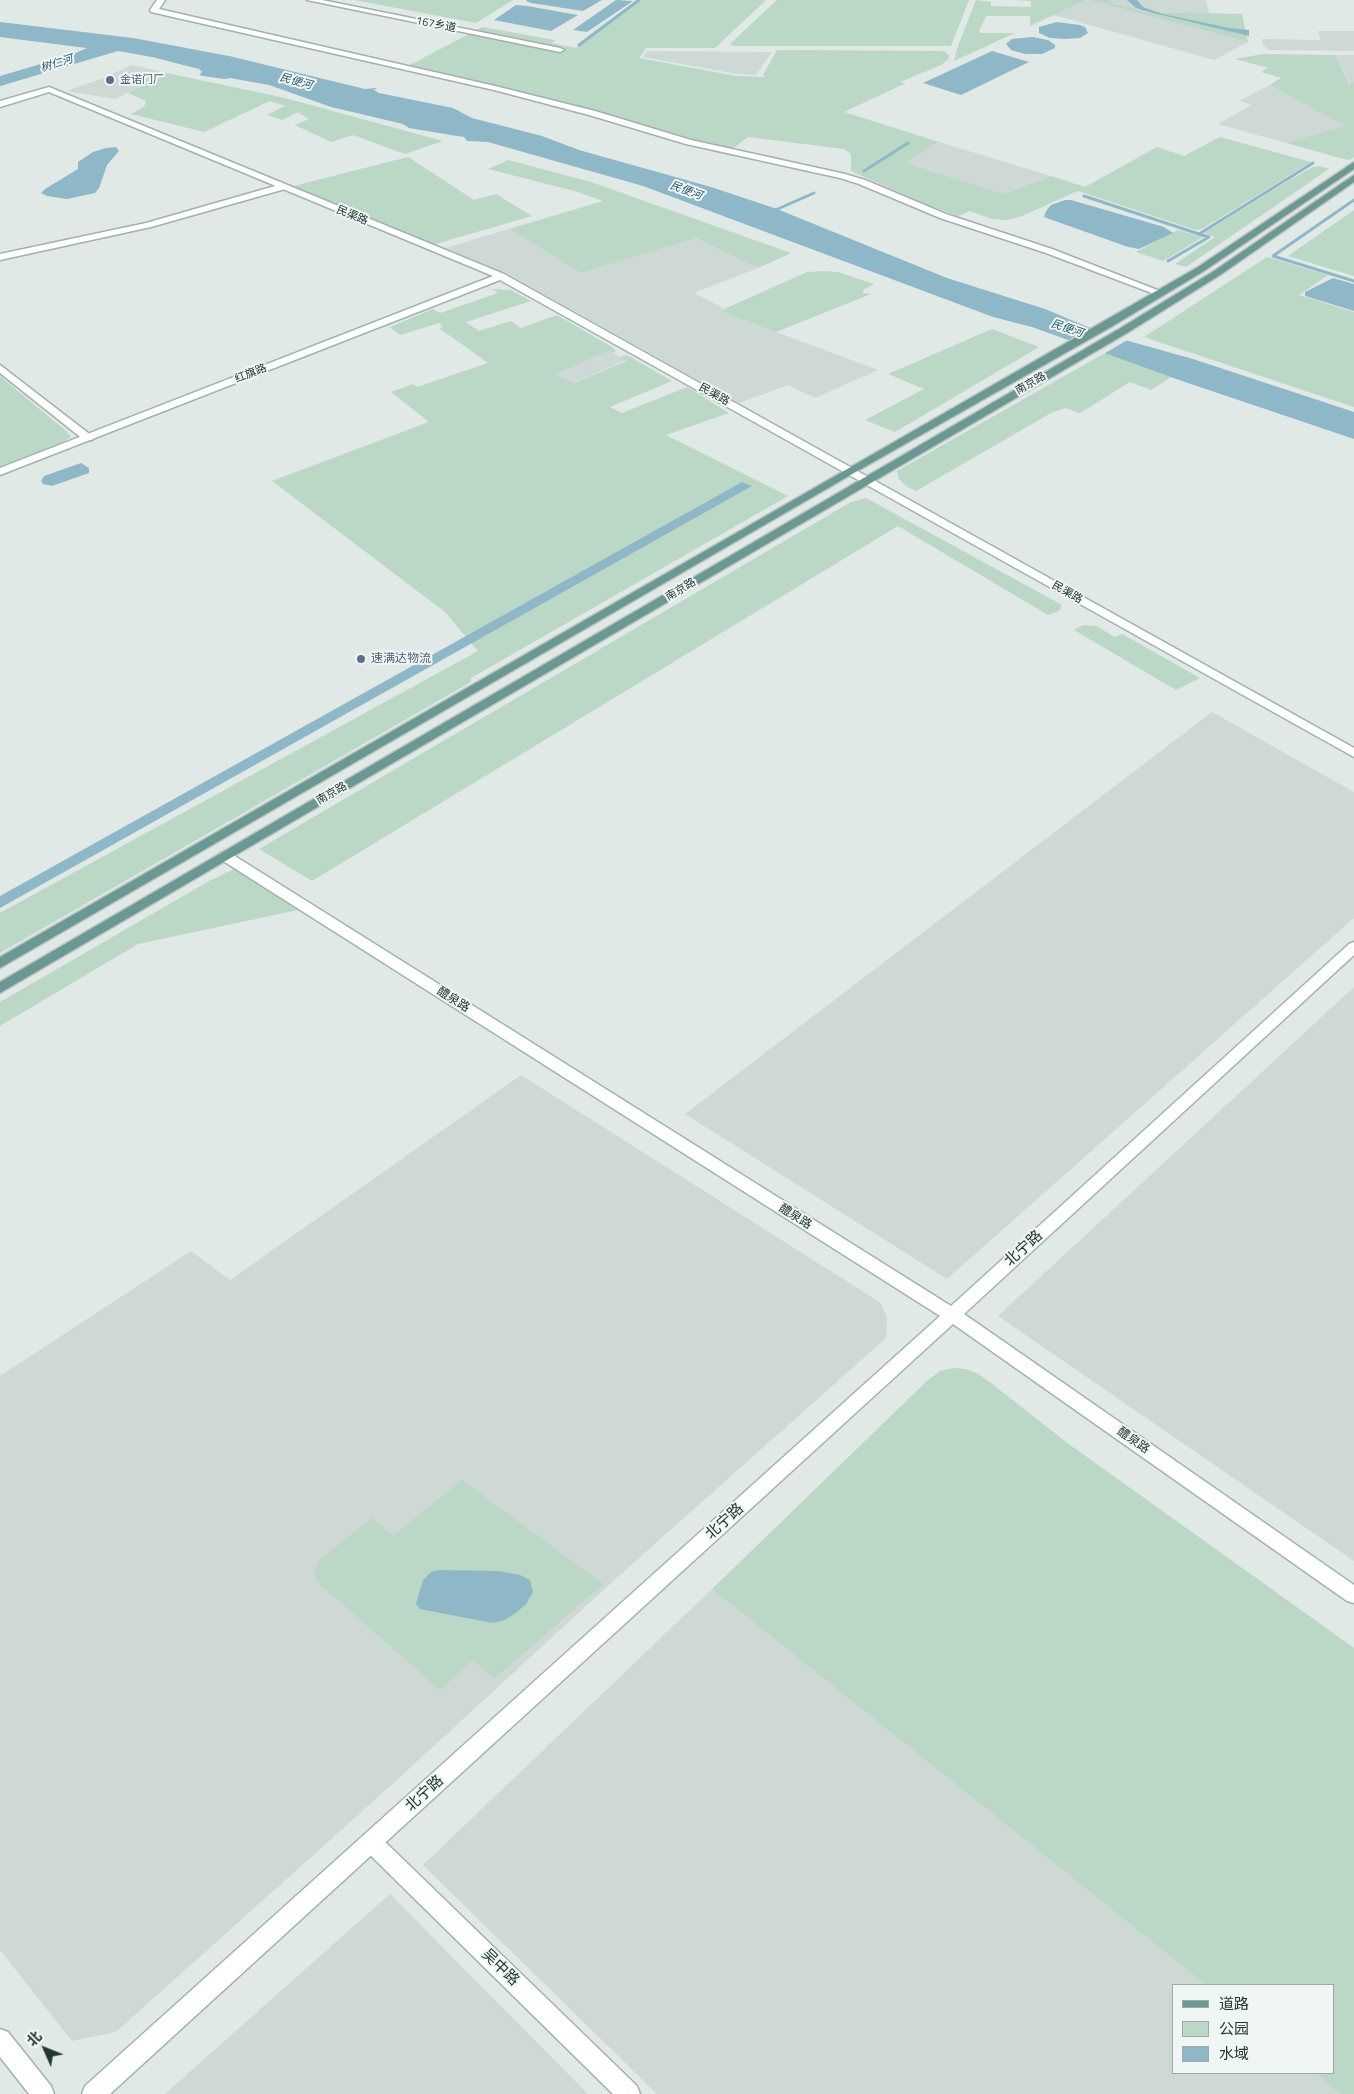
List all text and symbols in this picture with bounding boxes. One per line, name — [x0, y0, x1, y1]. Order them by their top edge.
street label: 167乡道 — [415, 15, 457, 35]
water label: 树仁河 — [39, 53, 75, 75]
water label: 民便河 — [278, 71, 314, 93]
place label: 金诺门厂 — [120, 73, 164, 87]
marker: 金诺门厂 — [104, 74, 116, 86]
water label: 民便河 — [668, 179, 704, 203]
street label: 民渠路 — [334, 204, 370, 228]
water label: 民便河 — [1049, 317, 1085, 341]
street label: 红旗路 — [233, 362, 269, 386]
street label: 南京路 — [1013, 370, 1049, 398]
street label: 民渠路 — [696, 381, 732, 409]
street label: 南京路 — [663, 576, 699, 604]
street label: 民渠路 — [1049, 579, 1085, 607]
place label: 速满达物流 — [371, 652, 431, 666]
marker: 速满达物流 — [355, 653, 367, 665]
street label: 南京路 — [314, 780, 350, 808]
street label: 醴泉路 — [434, 984, 472, 1016]
street label: 醴泉路 — [776, 1201, 814, 1233]
street label: 北宁路 — [1001, 1227, 1047, 1271]
street label: 醴泉路 — [1114, 1425, 1152, 1457]
street label: 北宁路 — [702, 1500, 748, 1544]
street label: 北宁路 — [402, 1772, 448, 1816]
street label: 吴中路 — [478, 1946, 522, 1990]
legend — [1172, 1984, 1334, 2074]
text: 道路 — [1219, 1992, 1249, 2015]
text: 公园 — [1219, 2017, 1249, 2040]
north arrow — [20, 2024, 70, 2074]
text: 北 — [21, 2026, 46, 2051]
text: 水域 — [1219, 2042, 1249, 2065]

